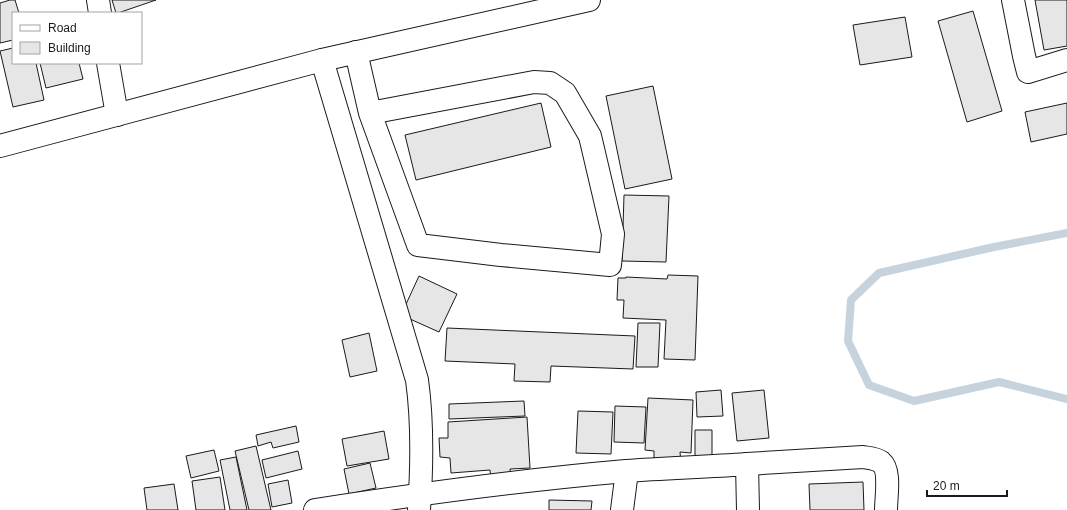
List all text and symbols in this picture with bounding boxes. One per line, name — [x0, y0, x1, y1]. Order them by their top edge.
legend — [12, 12, 142, 64]
text: Road — [48, 21, 77, 35]
text: Building — [48, 41, 91, 55]
scale bar — [927, 472, 1007, 498]
text: 20 m — [933, 479, 960, 493]

